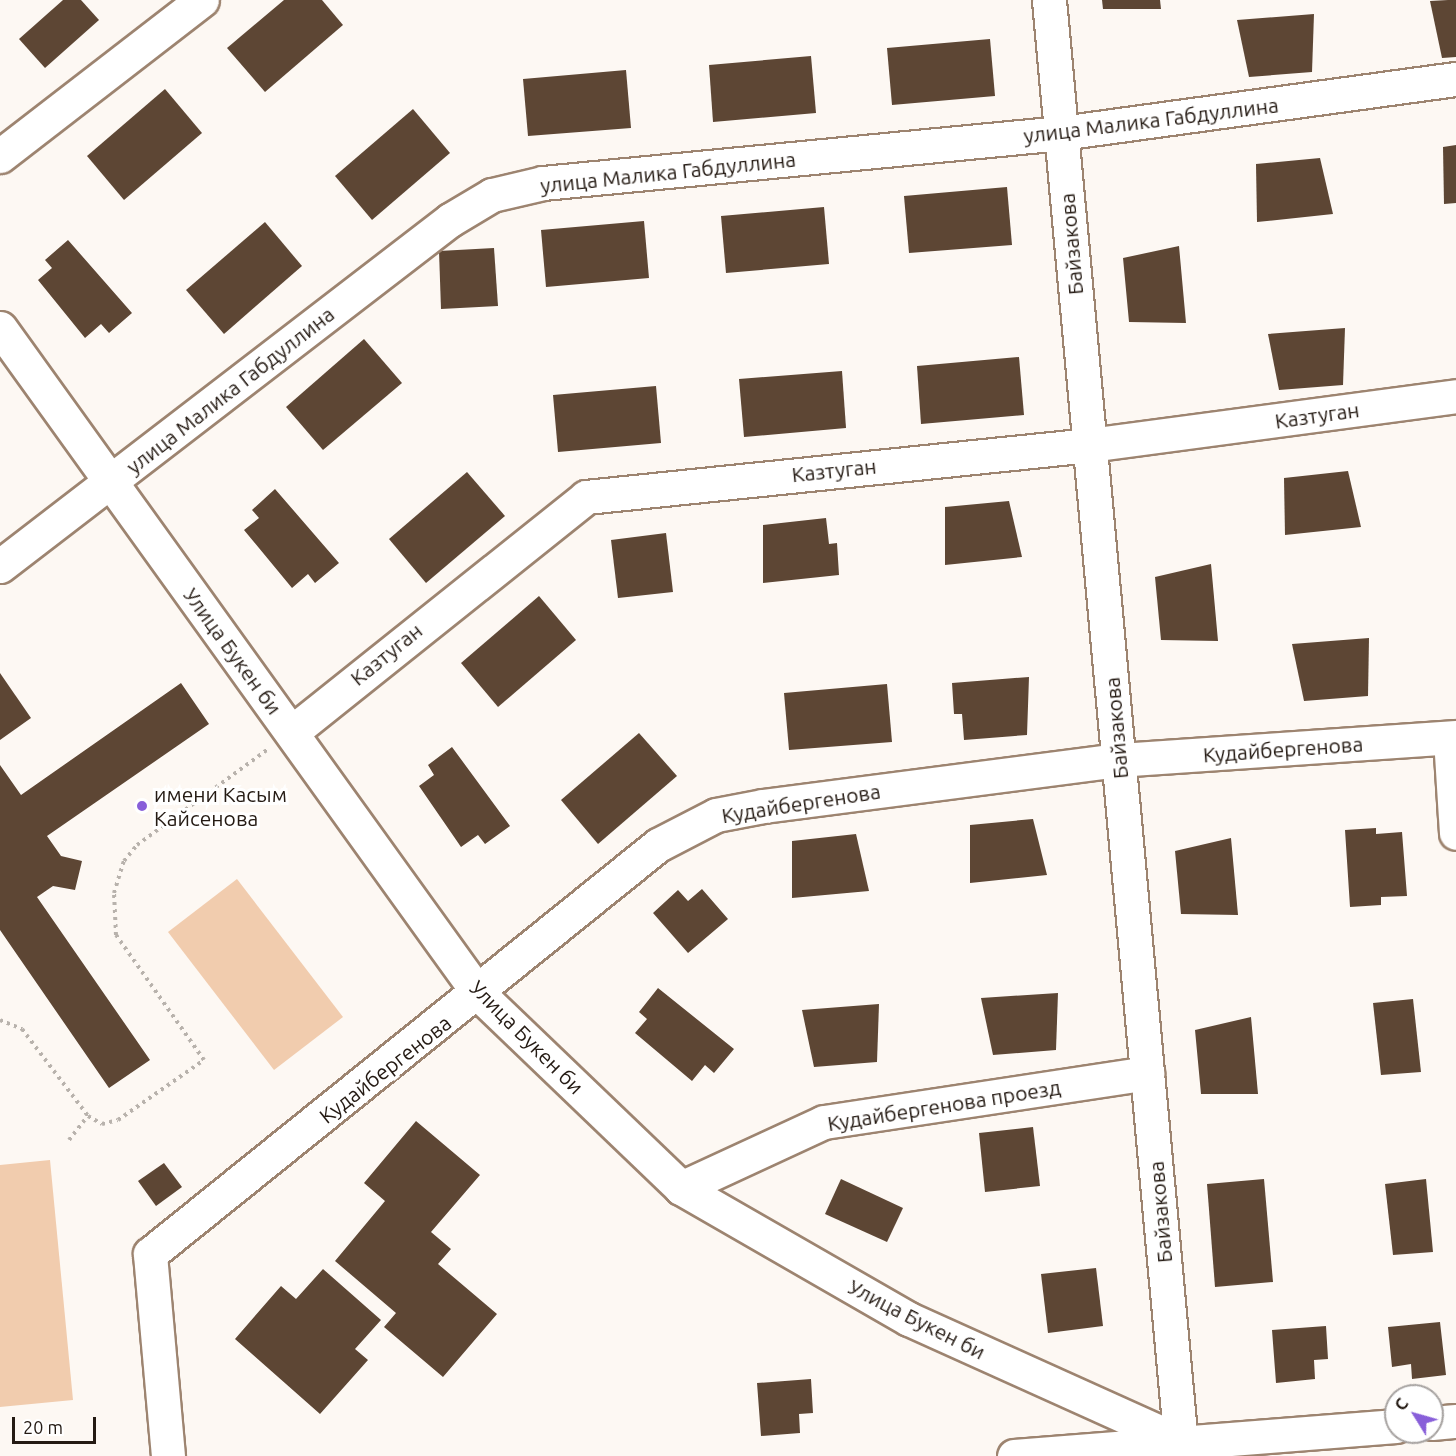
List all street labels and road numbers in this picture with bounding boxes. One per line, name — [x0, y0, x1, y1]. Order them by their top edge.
street label: улица Малика Габдуллина — [1022, 92, 1280, 148]
street label: улица Малика Габдуллина — [539, 146, 797, 198]
street label: Байзакова — [1054, 192, 1088, 296]
street label: улица Малика Габдуллина — [121, 301, 339, 479]
street label: Казтуган — [1273, 397, 1361, 433]
street label: Казтуган — [790, 453, 878, 487]
street label: Улица Букен би — [179, 583, 287, 719]
street label: Казтуган — [345, 617, 427, 691]
street label: Байзакова — [1099, 676, 1133, 780]
street label: Кудайбергенова — [1202, 731, 1364, 767]
street label: Кудайбергенова — [720, 778, 882, 828]
street label: Улица Букен би — [465, 975, 589, 1099]
street label: Кудайбергенова — [314, 1010, 456, 1128]
street label: Кудайбергенова проезд — [826, 1074, 1062, 1136]
street label: Байзакова — [1143, 1160, 1177, 1264]
street label: Улица Букен би — [844, 1274, 990, 1364]

